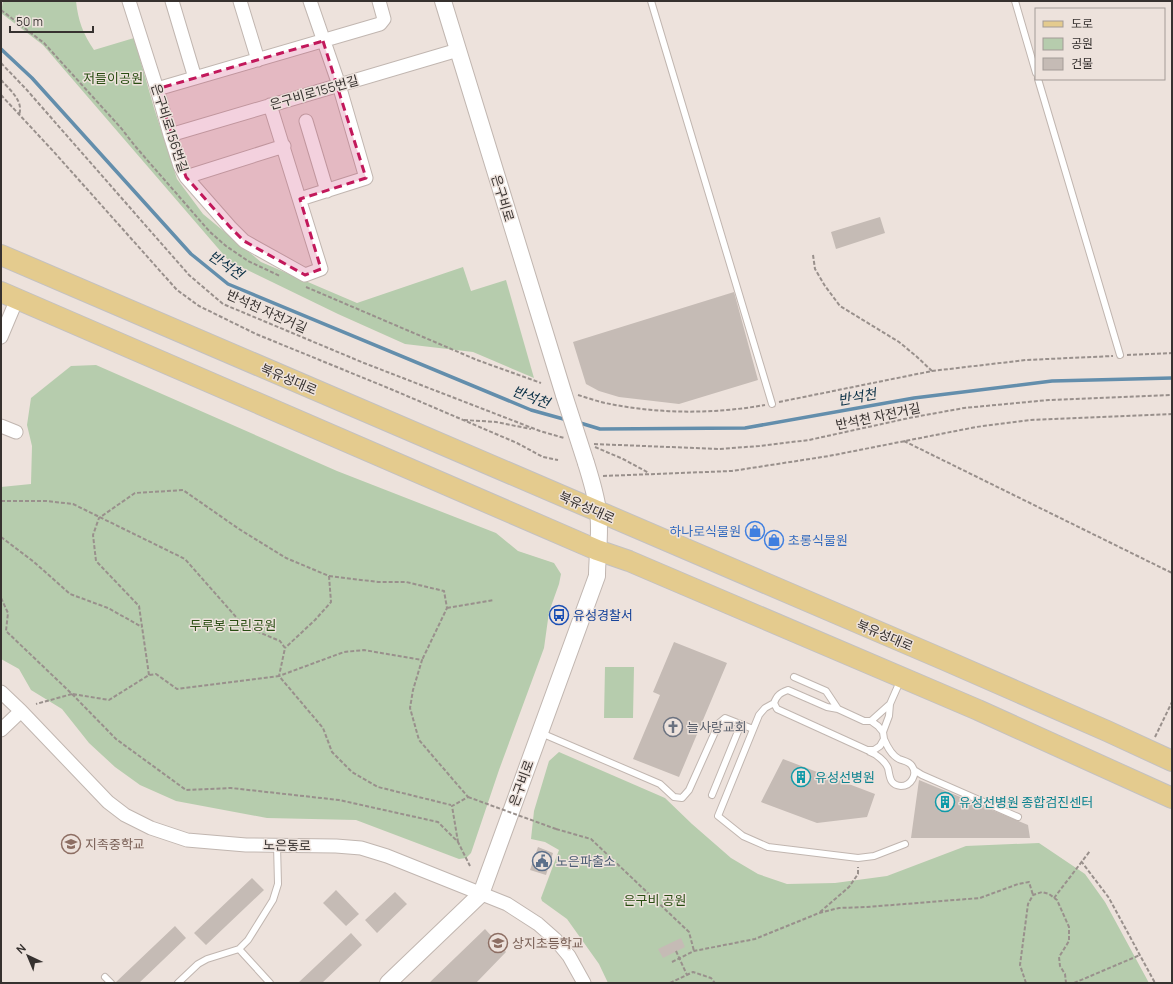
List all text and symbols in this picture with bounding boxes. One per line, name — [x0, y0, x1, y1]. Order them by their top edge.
scale bar — [10, 8, 93, 34]
legend — [1035, 8, 1165, 80]
text: 50 m — [16, 13, 43, 30]
text: 도로 — [1071, 15, 1093, 32]
text: 공원 — [1071, 35, 1093, 52]
text: 건물 — [1071, 55, 1093, 72]
park label: 저들이공원 — [83, 69, 143, 87]
street label: 은구비로155번길 — [267, 71, 361, 113]
street label: 은구비로156번길 — [147, 81, 193, 175]
street label: 은구비로 — [487, 172, 519, 224]
water label: 반석천 — [205, 246, 249, 284]
street label: 반석천 자전거길 — [224, 285, 310, 337]
street label: 북유성대로 — [258, 359, 320, 399]
water label: 반석천 — [510, 381, 554, 412]
water label: 반석천 — [836, 384, 879, 409]
street label: 반석천 자전거길 — [834, 398, 922, 434]
street label: 북유성대로 — [556, 487, 618, 527]
shop icon: 하나로식물원 — [744, 520, 766, 542]
place label: 하나로식물원 — [669, 522, 741, 540]
shop icon: 초롱식물원 — [763, 529, 785, 551]
place label: 초롱식물원 — [788, 531, 848, 549]
bus stop icon: 유성경찰서 — [548, 604, 570, 626]
place label: 유성경찰서 — [573, 606, 633, 624]
street label: 북유성대로 — [854, 615, 916, 655]
park label: 두루봉 근린공원 — [190, 616, 276, 634]
church icon: 늘사랑교회 — [662, 716, 684, 738]
place label: 늘사랑교회 — [687, 718, 747, 736]
street label: 은구비로 — [504, 757, 538, 809]
building icon: 유성선병원 — [790, 766, 812, 788]
place label: 유성선병원 — [815, 768, 875, 786]
building icon: 유성선병원 종합검진센터 — [934, 791, 956, 813]
place label: 유성선병원 종합검진센터 — [959, 793, 1093, 811]
school or university icon: 지족중학교 — [60, 833, 82, 855]
place label: 지족중학교 — [85, 835, 145, 853]
street label: 노은동로 — [263, 836, 311, 854]
public building icon: 노은파출소 — [531, 850, 553, 872]
place label: 노은파출소 — [556, 852, 616, 870]
park label: 은구비 공원 — [624, 891, 686, 909]
school or university icon: 상지초등학교 — [487, 932, 509, 954]
place label: 상지초등학교 — [512, 934, 584, 952]
north arrow — [8, 936, 48, 976]
text: N — [13, 940, 29, 957]

